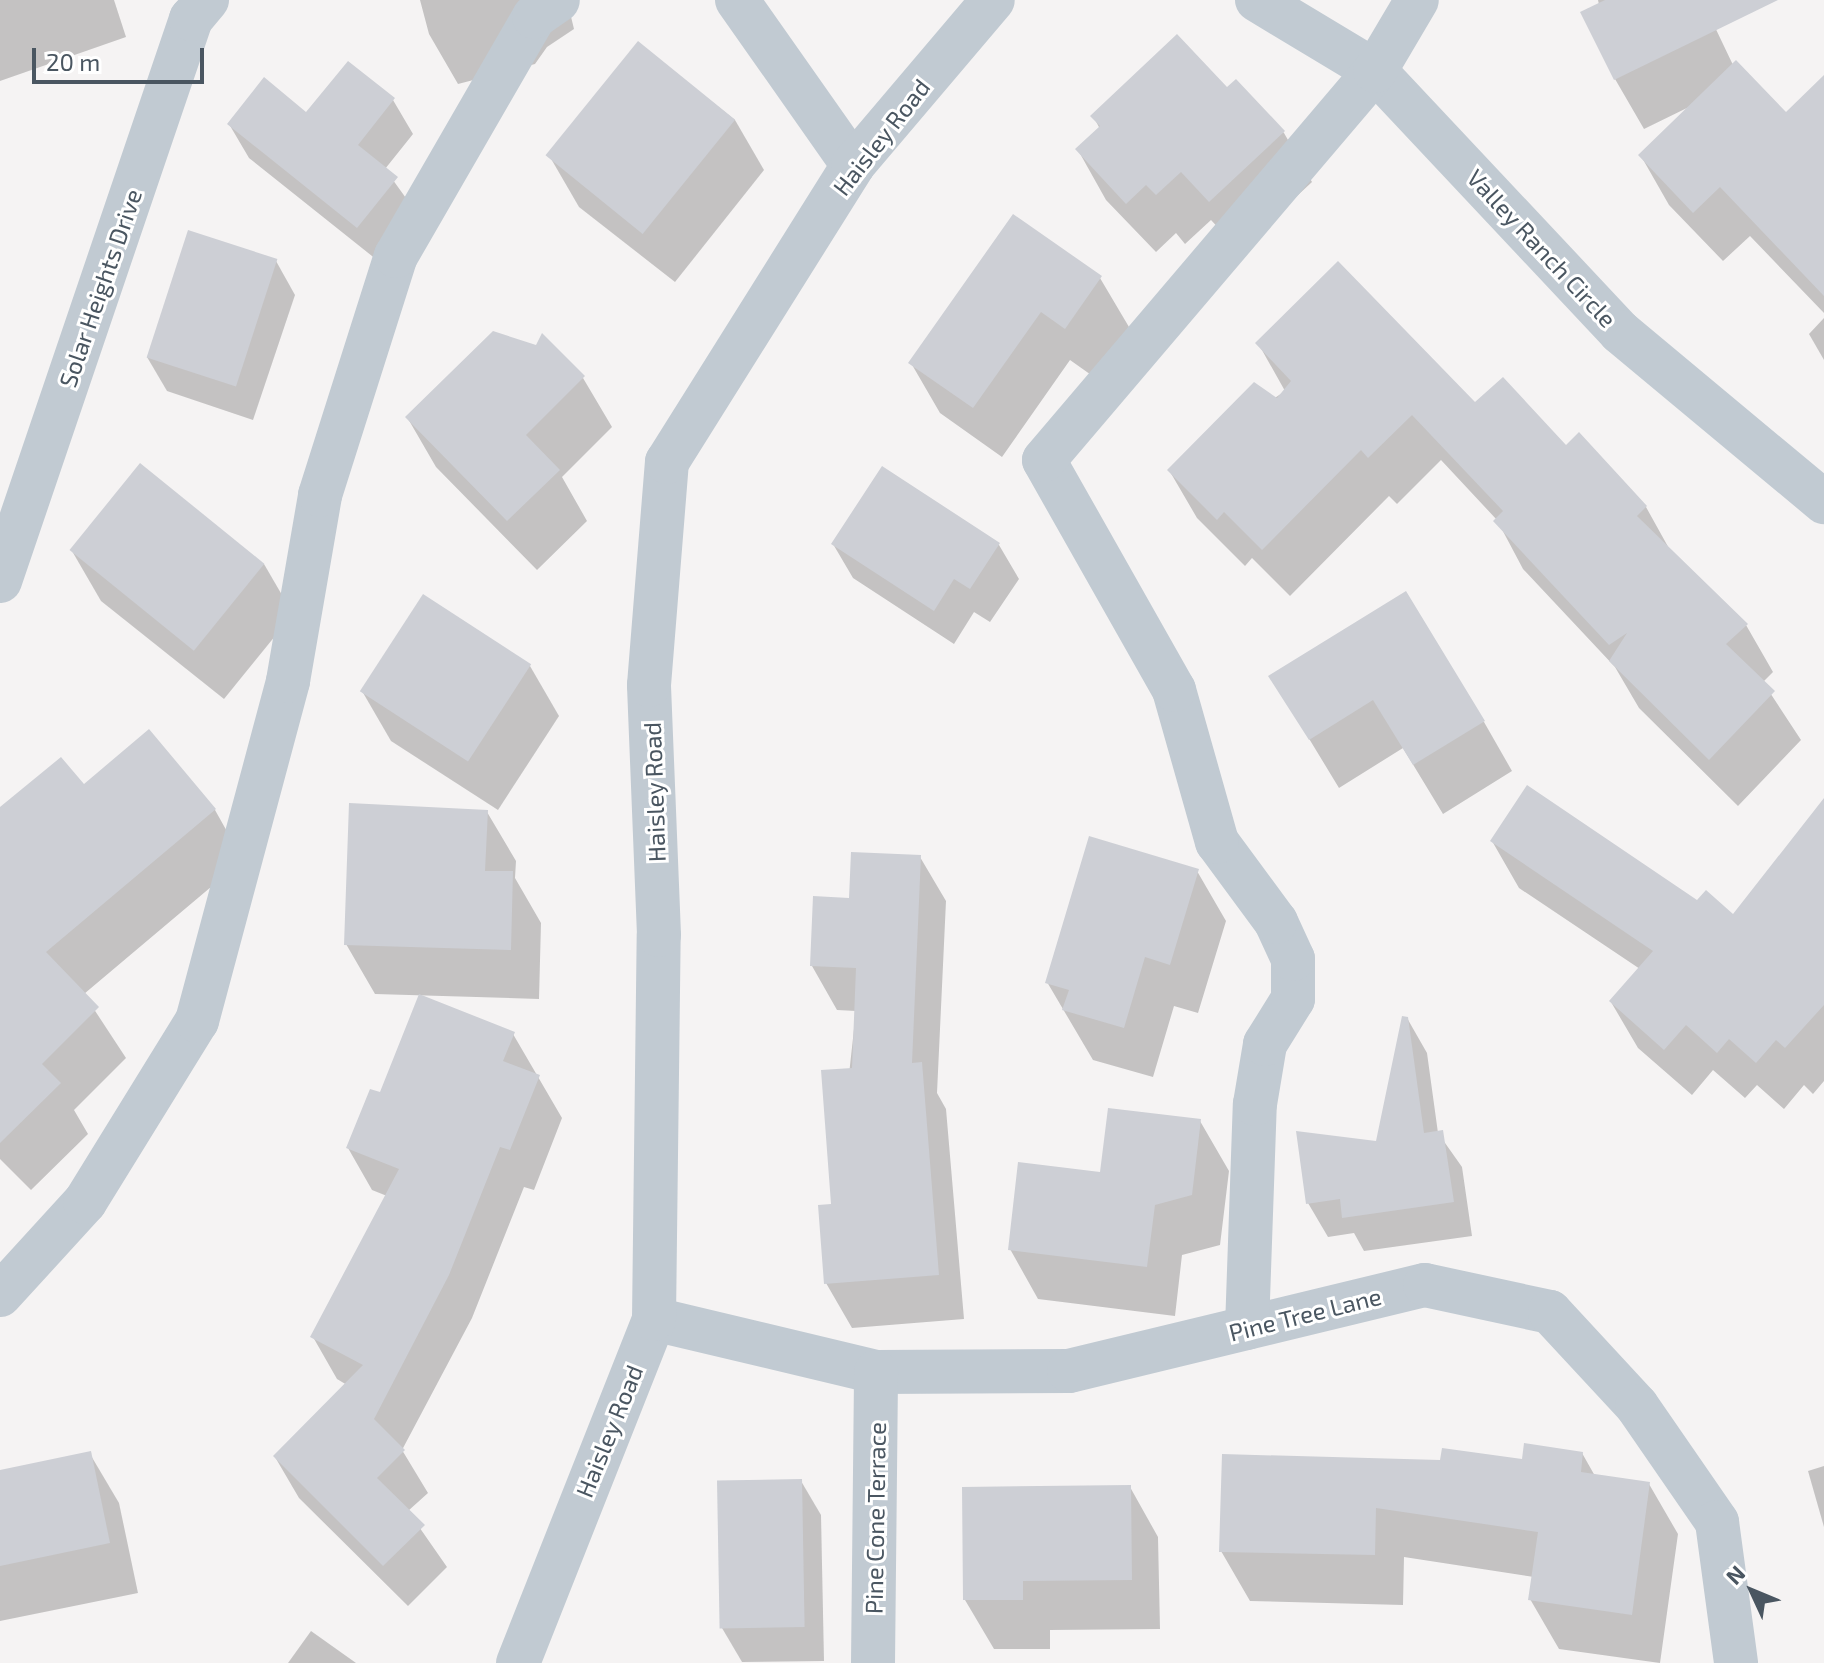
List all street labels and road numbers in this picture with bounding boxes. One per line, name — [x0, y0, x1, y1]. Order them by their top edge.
street label: Haisley Road — [826, 73, 936, 201]
street label: Valley Ranch Circle — [1461, 163, 1623, 333]
street label: Solar Heights Drive — [52, 185, 148, 391]
street label: Haisley Road — [637, 721, 671, 863]
street label: Pine Tree Lane — [1225, 1281, 1385, 1347]
street label: Haisley Road — [569, 1360, 649, 1502]
street label: Pine Cone Terrace — [859, 1421, 891, 1615]

